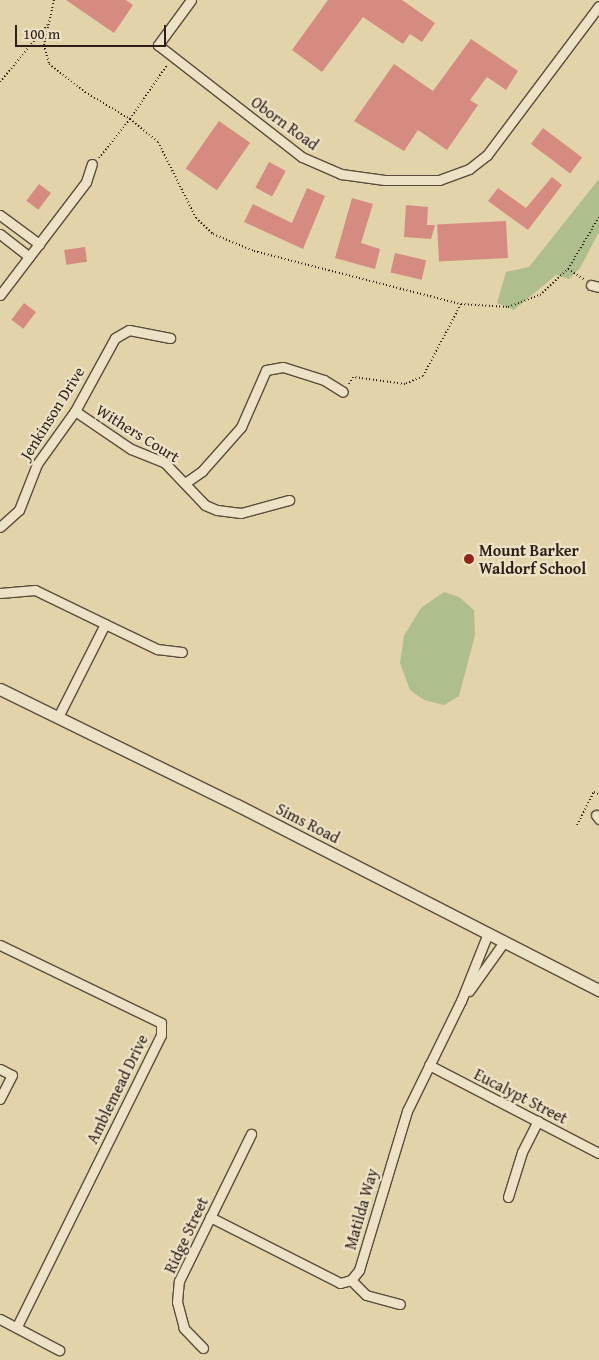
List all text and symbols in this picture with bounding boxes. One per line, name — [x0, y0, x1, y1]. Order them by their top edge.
scale bar — [18, 15, 169, 47]
text: 100 m — [23, 23, 60, 44]
street label: Oborn Road — [248, 92, 322, 154]
street label: Jenkinson Drive — [16, 363, 88, 463]
street label: Withers Court — [93, 400, 183, 466]
place label: Mount Barker Waldorf School — [479, 540, 586, 578]
marker: Mount Barker Waldorf School — [463, 553, 475, 565]
street label: Sims Road — [273, 799, 343, 847]
street label: Amblemead Drive — [82, 1031, 152, 1147]
street label: Eucalypt Street — [471, 1064, 571, 1128]
street label: Matilda Way — [340, 1166, 382, 1252]
street label: Ridge Street — [160, 1194, 212, 1276]

